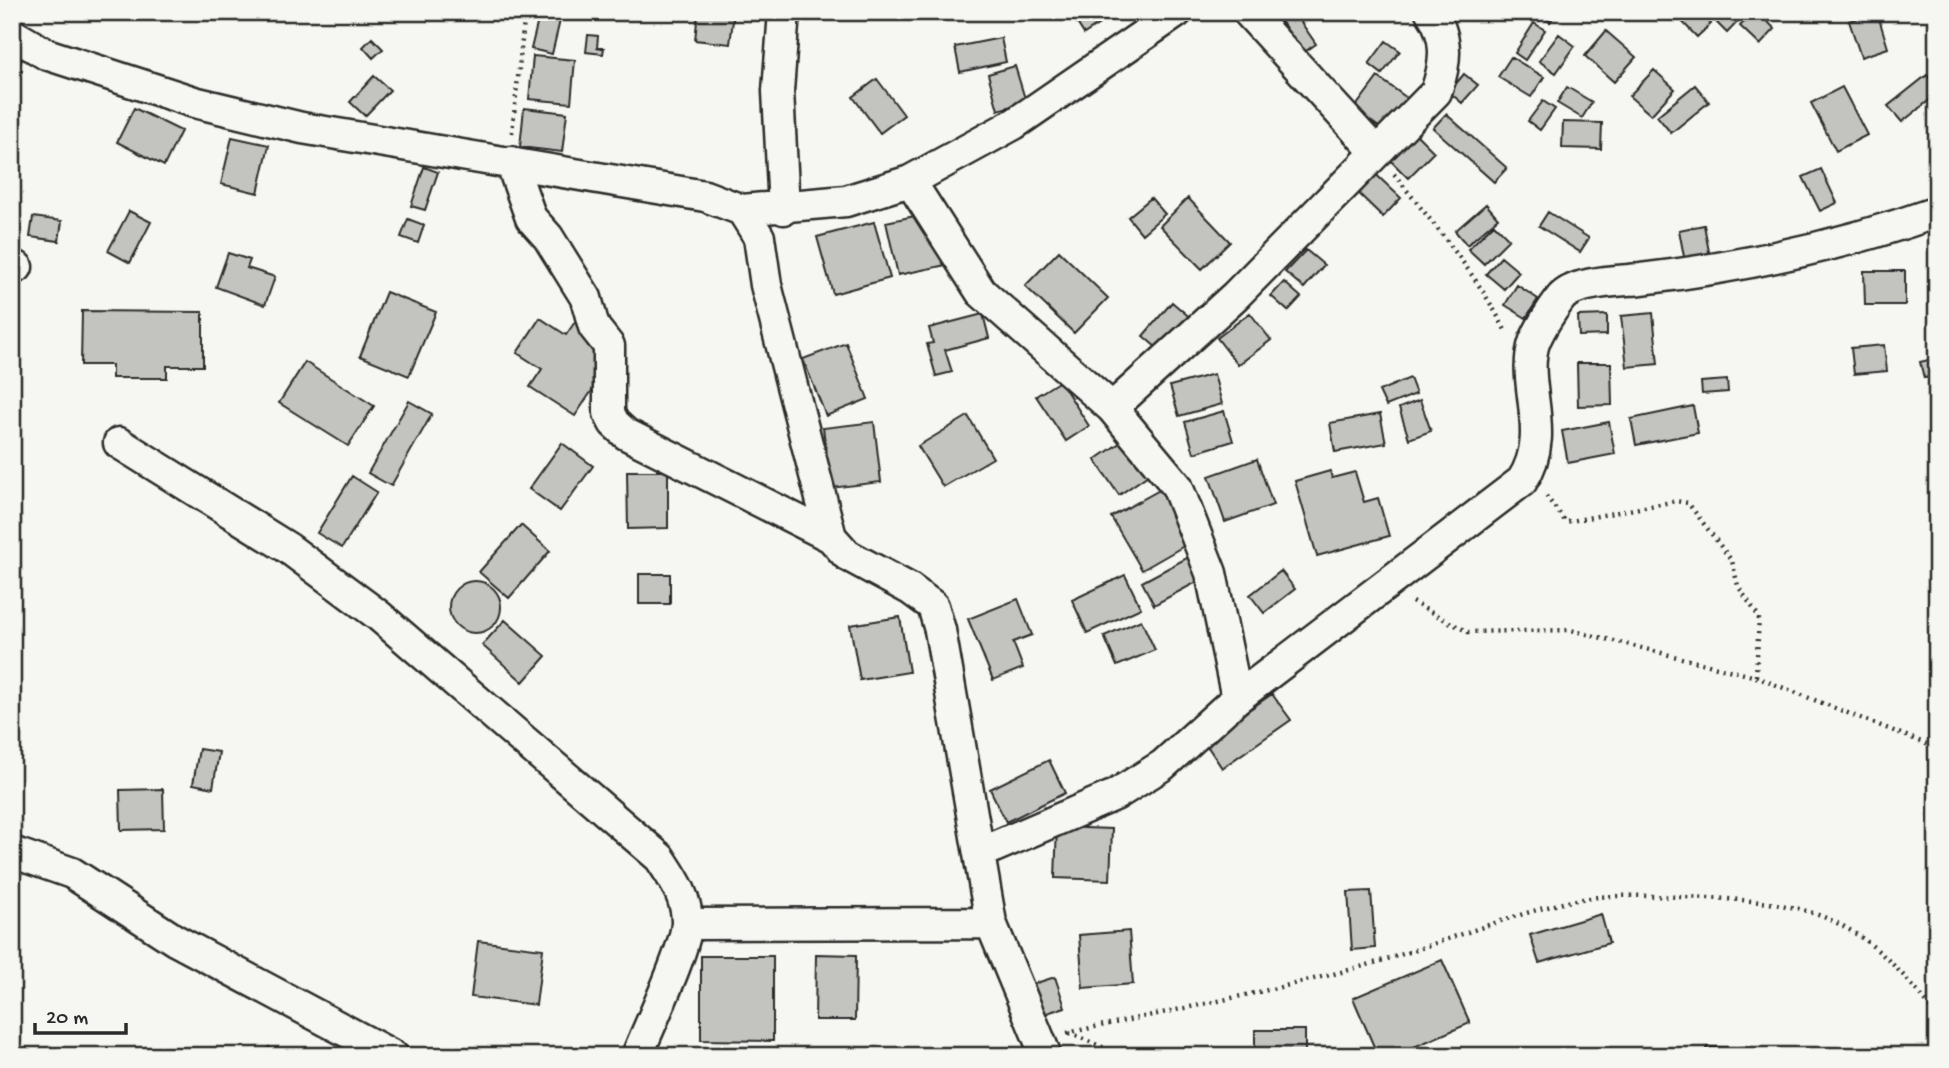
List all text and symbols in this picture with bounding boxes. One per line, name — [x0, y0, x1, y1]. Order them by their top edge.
scale bar — [35, 991, 126, 1035]
text: 20 m — [46, 1007, 88, 1032]

